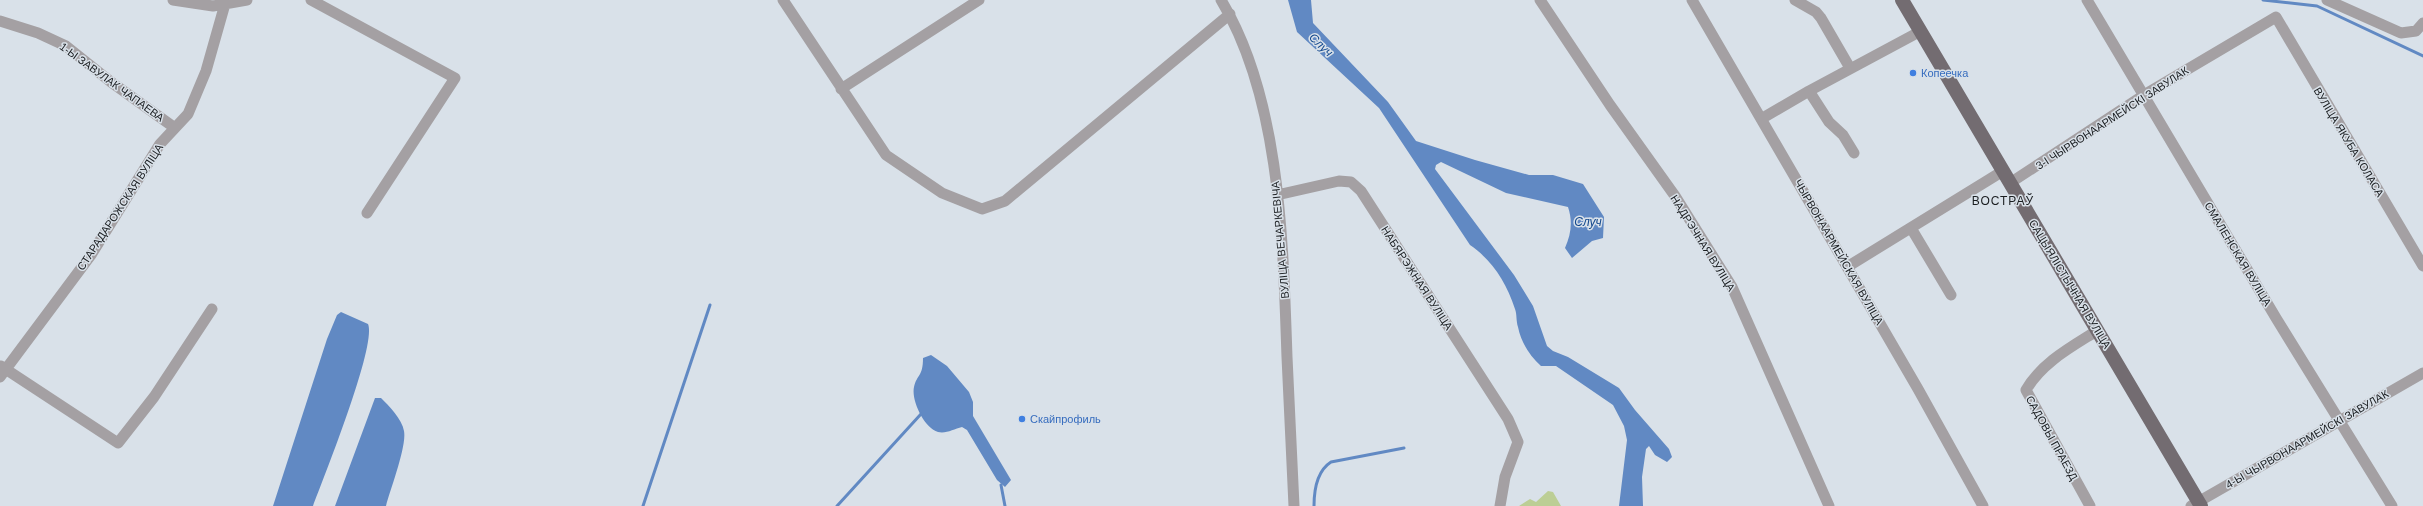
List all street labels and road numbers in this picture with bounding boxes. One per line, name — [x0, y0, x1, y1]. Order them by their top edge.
street label: 1-Ы ЗАВУЛАК ЧАПАЕВА — [58, 40, 167, 124]
street label: 3-І ЧЫРВОНААРМЕЙСКІ ЗАВУЛАК — [2034, 64, 2191, 172]
street label: ВУЛІЦА ЯКУБА КОЛАСА — [2312, 85, 2387, 199]
street label: СТАРАДАРОЖСКАЯ ВУЛІЦА — [75, 141, 166, 272]
street label: ЧЫРВОНААРМЕЙСКАЯ ВУЛІЦА — [1792, 177, 1886, 328]
street label: ВУЛІЦА ВЕЧАРКЕВІЧА — [1269, 180, 1291, 299]
street label: НАДРЭЧНАЯ ВУЛІЦА — [1668, 193, 1738, 294]
street label: СМАЛЕНСКАЯ ВУЛІЦА — [2202, 200, 2274, 309]
street label: САЦЫЯЛІСТЫЧНАЯ ВУЛІЦА — [2027, 217, 2114, 351]
street label: НАБЯРЭЖНАЯ ВУЛІЦА — [1379, 224, 1455, 333]
street label: 4-Ы ЧЫРВОНААРМЕЙСКІ ЗАВУЛАК — [2224, 387, 2391, 491]
street label: САДОВЫ ПРАЕЗД — [2024, 394, 2080, 483]

